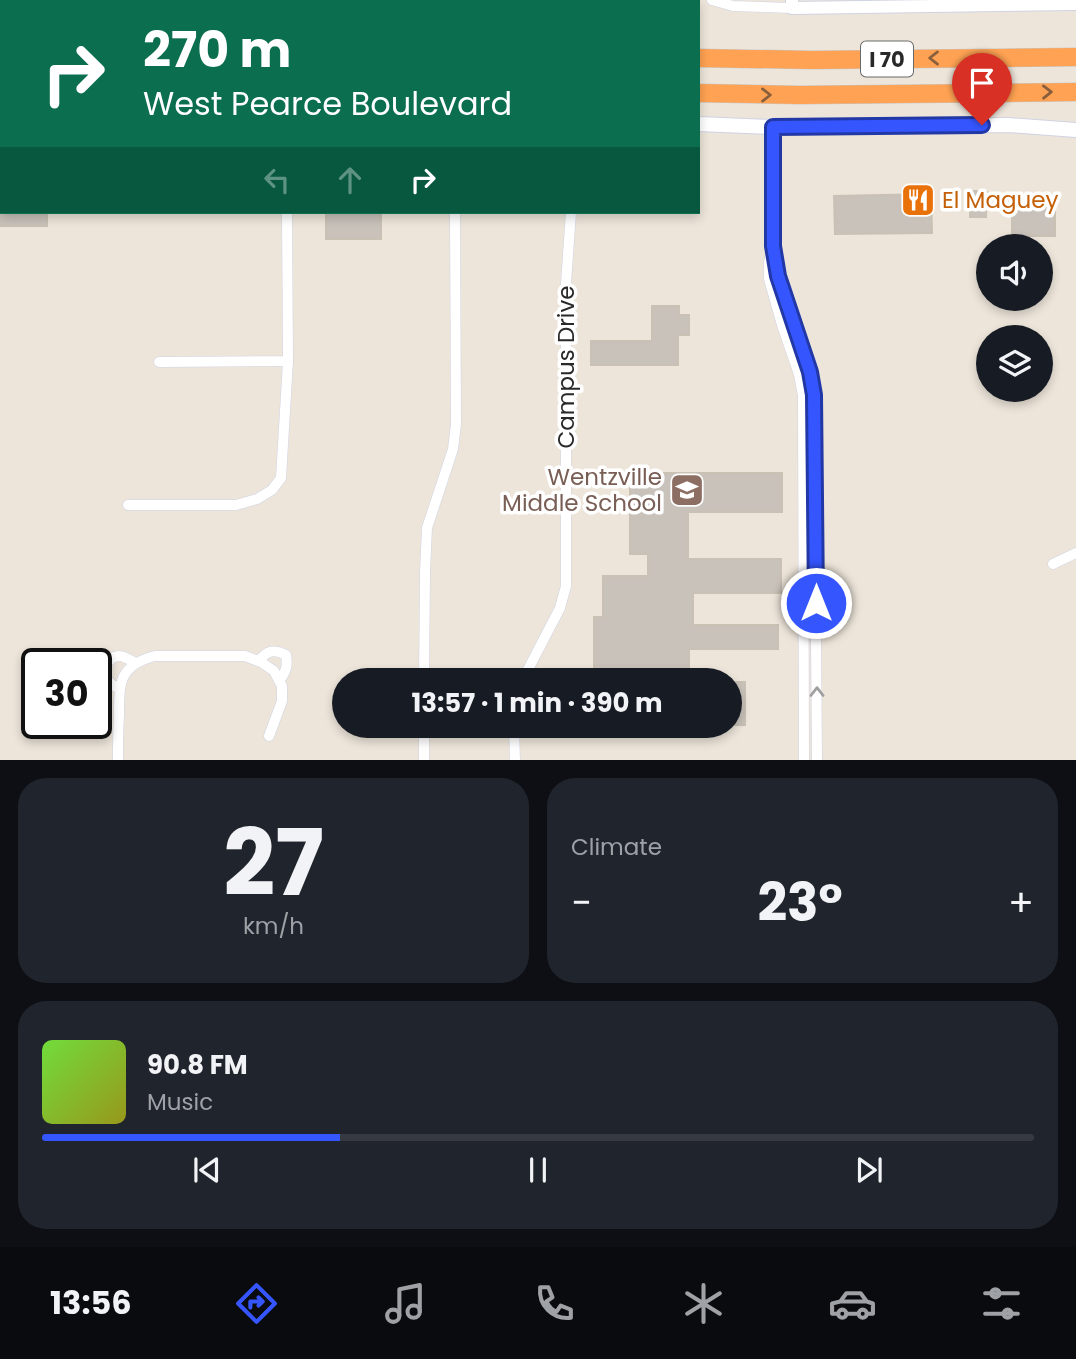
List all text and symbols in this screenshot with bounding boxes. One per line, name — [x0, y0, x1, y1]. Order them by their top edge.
text: 270 m — [143, 16, 291, 84]
icon: right — [28, 28, 119, 119]
road number: I 70 — [861, 42, 913, 76]
one-way arrow — [929, 51, 940, 66]
pin — [952, 53, 1012, 125]
icon: arrive — [963, 64, 1001, 102]
text: West Pearce Boulevard — [143, 81, 512, 126]
one-way arrow — [1042, 84, 1053, 100]
one-way arrow — [762, 87, 772, 103]
icon: left — [258, 161, 296, 199]
icon: ahead — [331, 161, 369, 199]
icon: right — [404, 161, 442, 199]
restaurant icon: El Maguey — [899, 181, 937, 219]
place label: El Maguey — [942, 184, 1058, 216]
map controls — [976, 234, 1053, 402]
button: sound — [976, 234, 1053, 311]
street label: Campus Drive — [550, 285, 582, 449]
button: layers — [976, 325, 1053, 402]
place label: Wentzville Middle School — [502, 461, 662, 519]
school or university icon: Wentzville Middle School — [668, 471, 706, 509]
position arrow — [779, 566, 853, 640]
speed limit sign: 30 — [21, 648, 112, 739]
text: 13:57 · 1 min · 390 m — [411, 685, 663, 721]
one-way arrow — [809, 687, 825, 697]
text: 27 — [223, 799, 324, 927]
text: Climate — [571, 831, 662, 863]
text: 23° — [757, 866, 843, 939]
text: − — [571, 876, 592, 929]
text: + — [1008, 876, 1034, 929]
text: km/h — [243, 910, 304, 942]
text: 90.8 FM — [147, 1047, 248, 1083]
text: Music — [147, 1086, 213, 1118]
icon: previous — [188, 1151, 226, 1189]
icon: pause — [519, 1151, 557, 1189]
icon: next — [850, 1151, 888, 1189]
icon: directions — [232, 1279, 281, 1328]
icon: music — [381, 1279, 430, 1328]
icon: phone — [530, 1279, 579, 1328]
icon: climate — [679, 1279, 728, 1328]
icon: car — [828, 1279, 877, 1328]
icon: filters — [977, 1279, 1026, 1328]
text: 13:56 — [50, 1280, 132, 1325]

